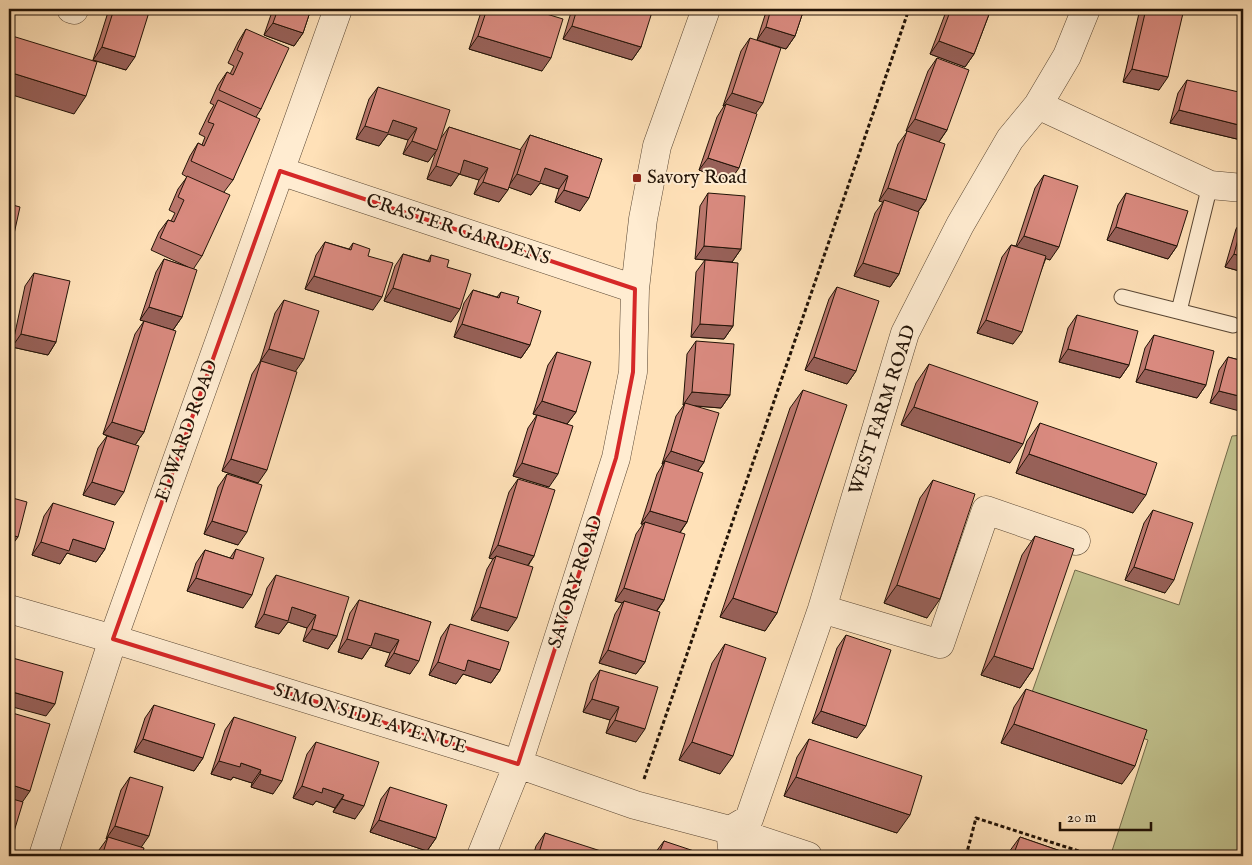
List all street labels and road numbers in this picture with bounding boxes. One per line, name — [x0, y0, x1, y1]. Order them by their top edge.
street label: CRASTER GARDENS — [363, 189, 553, 271]
street label: WEST FARM ROAD — [844, 322, 922, 498]
street label: EDWARD ROAD — [150, 357, 224, 505]
street label: SAVORY ROAD — [543, 513, 609, 651]
street label: SIMONSIDE AVENUE — [270, 678, 470, 760]

